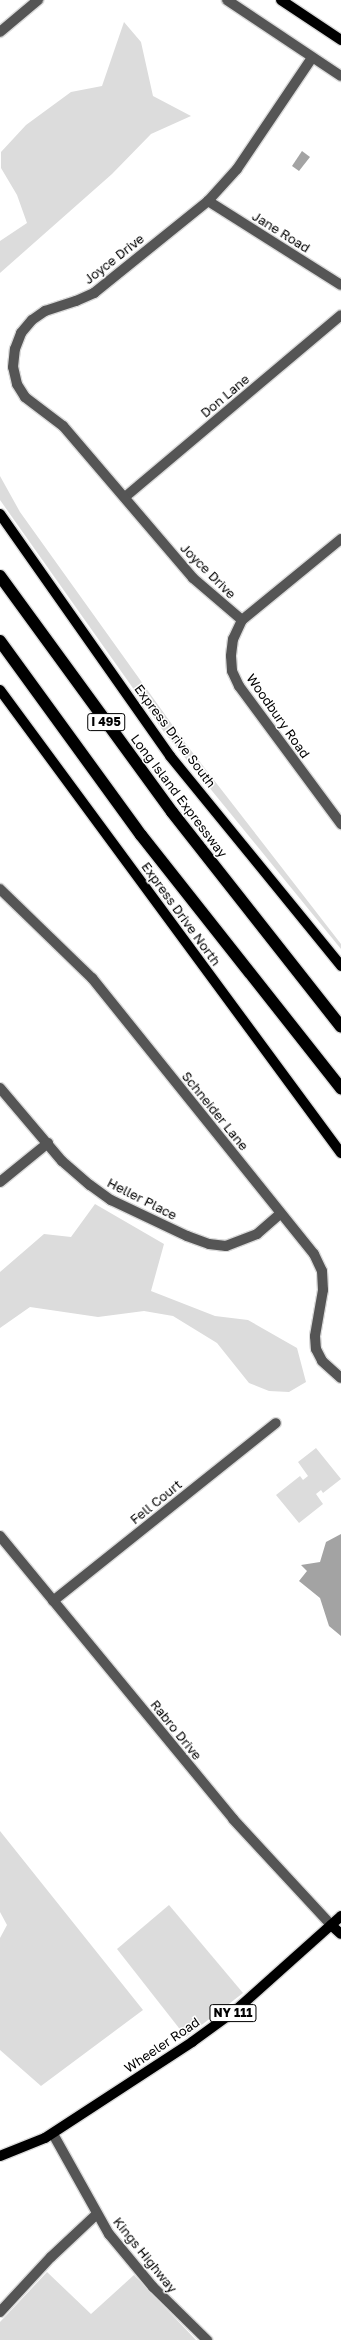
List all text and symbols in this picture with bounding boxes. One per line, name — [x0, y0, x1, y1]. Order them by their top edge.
street label: Jane Road — [249, 208, 313, 256]
street label: Joyce Drive — [81, 231, 147, 287]
street label: Don Lane — [198, 371, 252, 421]
street label: Joyce Drive — [177, 540, 239, 602]
street label: Woodbury Road — [243, 671, 313, 761]
street label: Express Drive South — [131, 681, 219, 791]
road number: I 495 — [87, 712, 125, 732]
street label: Long Island Expressway — [128, 731, 230, 861]
street label: Express Drive North — [138, 859, 224, 969]
street label: Schneider Lane — [179, 1069, 251, 1153]
street label: Heller Place — [105, 1175, 179, 1223]
street label: Fell Court — [127, 1477, 185, 1527]
street label: Rabro Drive — [147, 1697, 205, 1763]
road number: NY 111 — [209, 2003, 257, 2023]
street label: Wheeler Road — [121, 2014, 203, 2076]
street label: Kings Highway — [110, 2214, 180, 2296]

